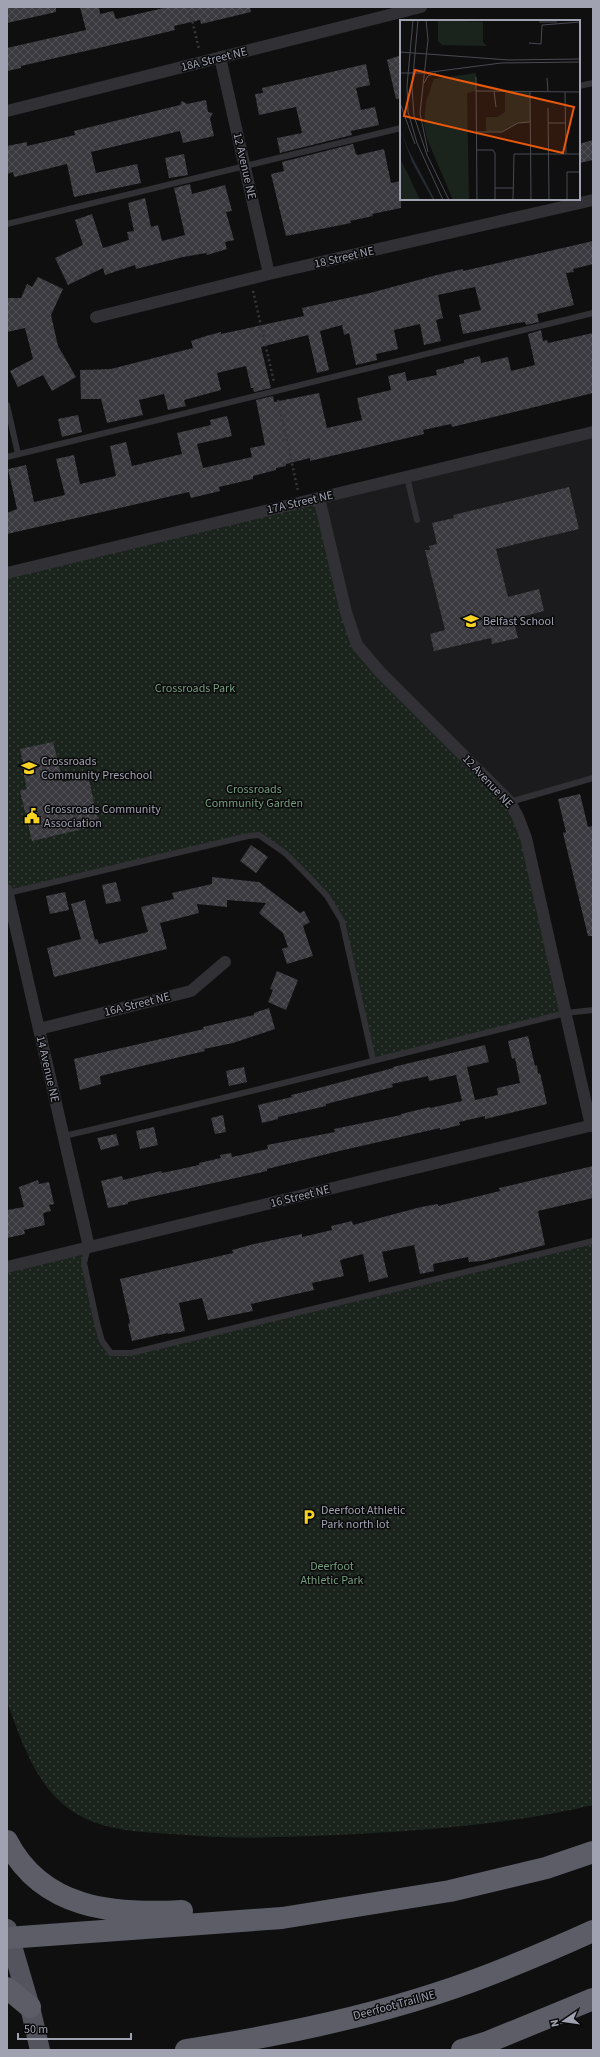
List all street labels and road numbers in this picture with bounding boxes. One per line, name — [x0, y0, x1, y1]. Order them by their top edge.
street label: 18A Street NE — [179, 43, 249, 76]
street label: 12 Avenue NE — [229, 131, 260, 201]
street label: 18 Street NE — [313, 242, 376, 273]
street label: 17A Street NE — [265, 487, 335, 518]
street label: 12 Avenue NE — [458, 751, 517, 812]
street label: 16A Street NE — [102, 988, 172, 1021]
street label: 14 Avenue NE — [32, 1034, 63, 1104]
street label: 16 Street NE — [269, 1181, 332, 1212]
street label: Deerfoot Trail NE — [351, 1986, 437, 2025]

